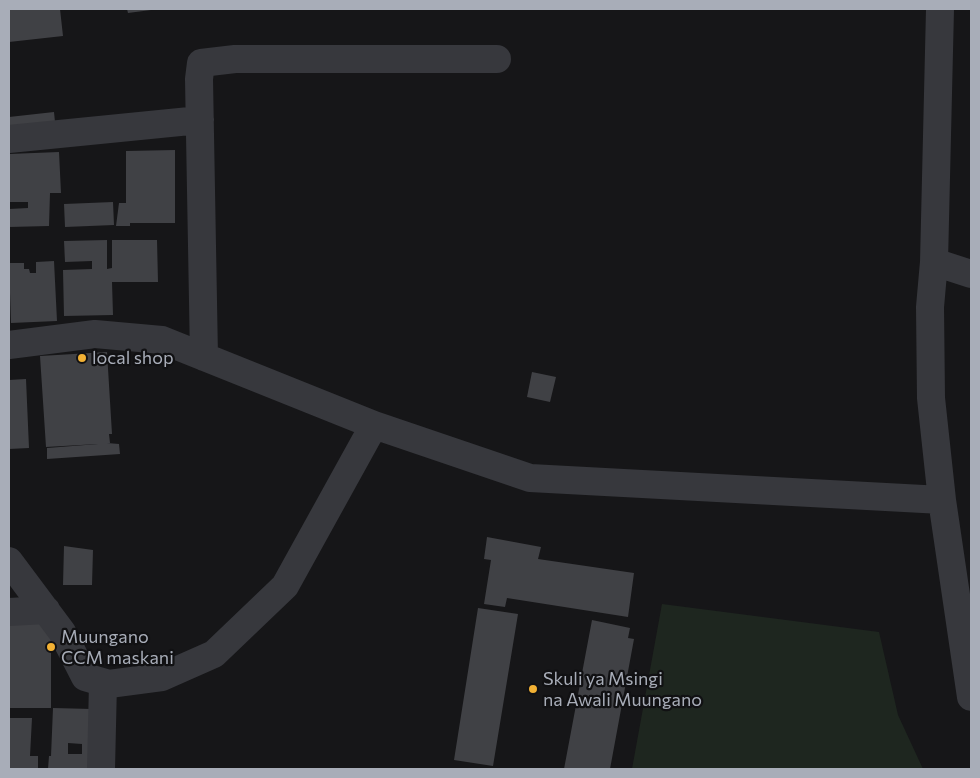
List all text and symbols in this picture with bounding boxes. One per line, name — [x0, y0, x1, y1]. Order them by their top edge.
place label: local shop — [92, 347, 174, 369]
marker: local shop — [76, 352, 88, 364]
place label: Muungano CCM maskani — [61, 626, 174, 669]
marker: Muungano CCM maskani — [45, 641, 57, 653]
place label: Skuli ya Msingi na Awali Muungano — [543, 668, 702, 711]
marker: Skuli ya Msingi na Awali Muungano — [527, 683, 539, 695]

